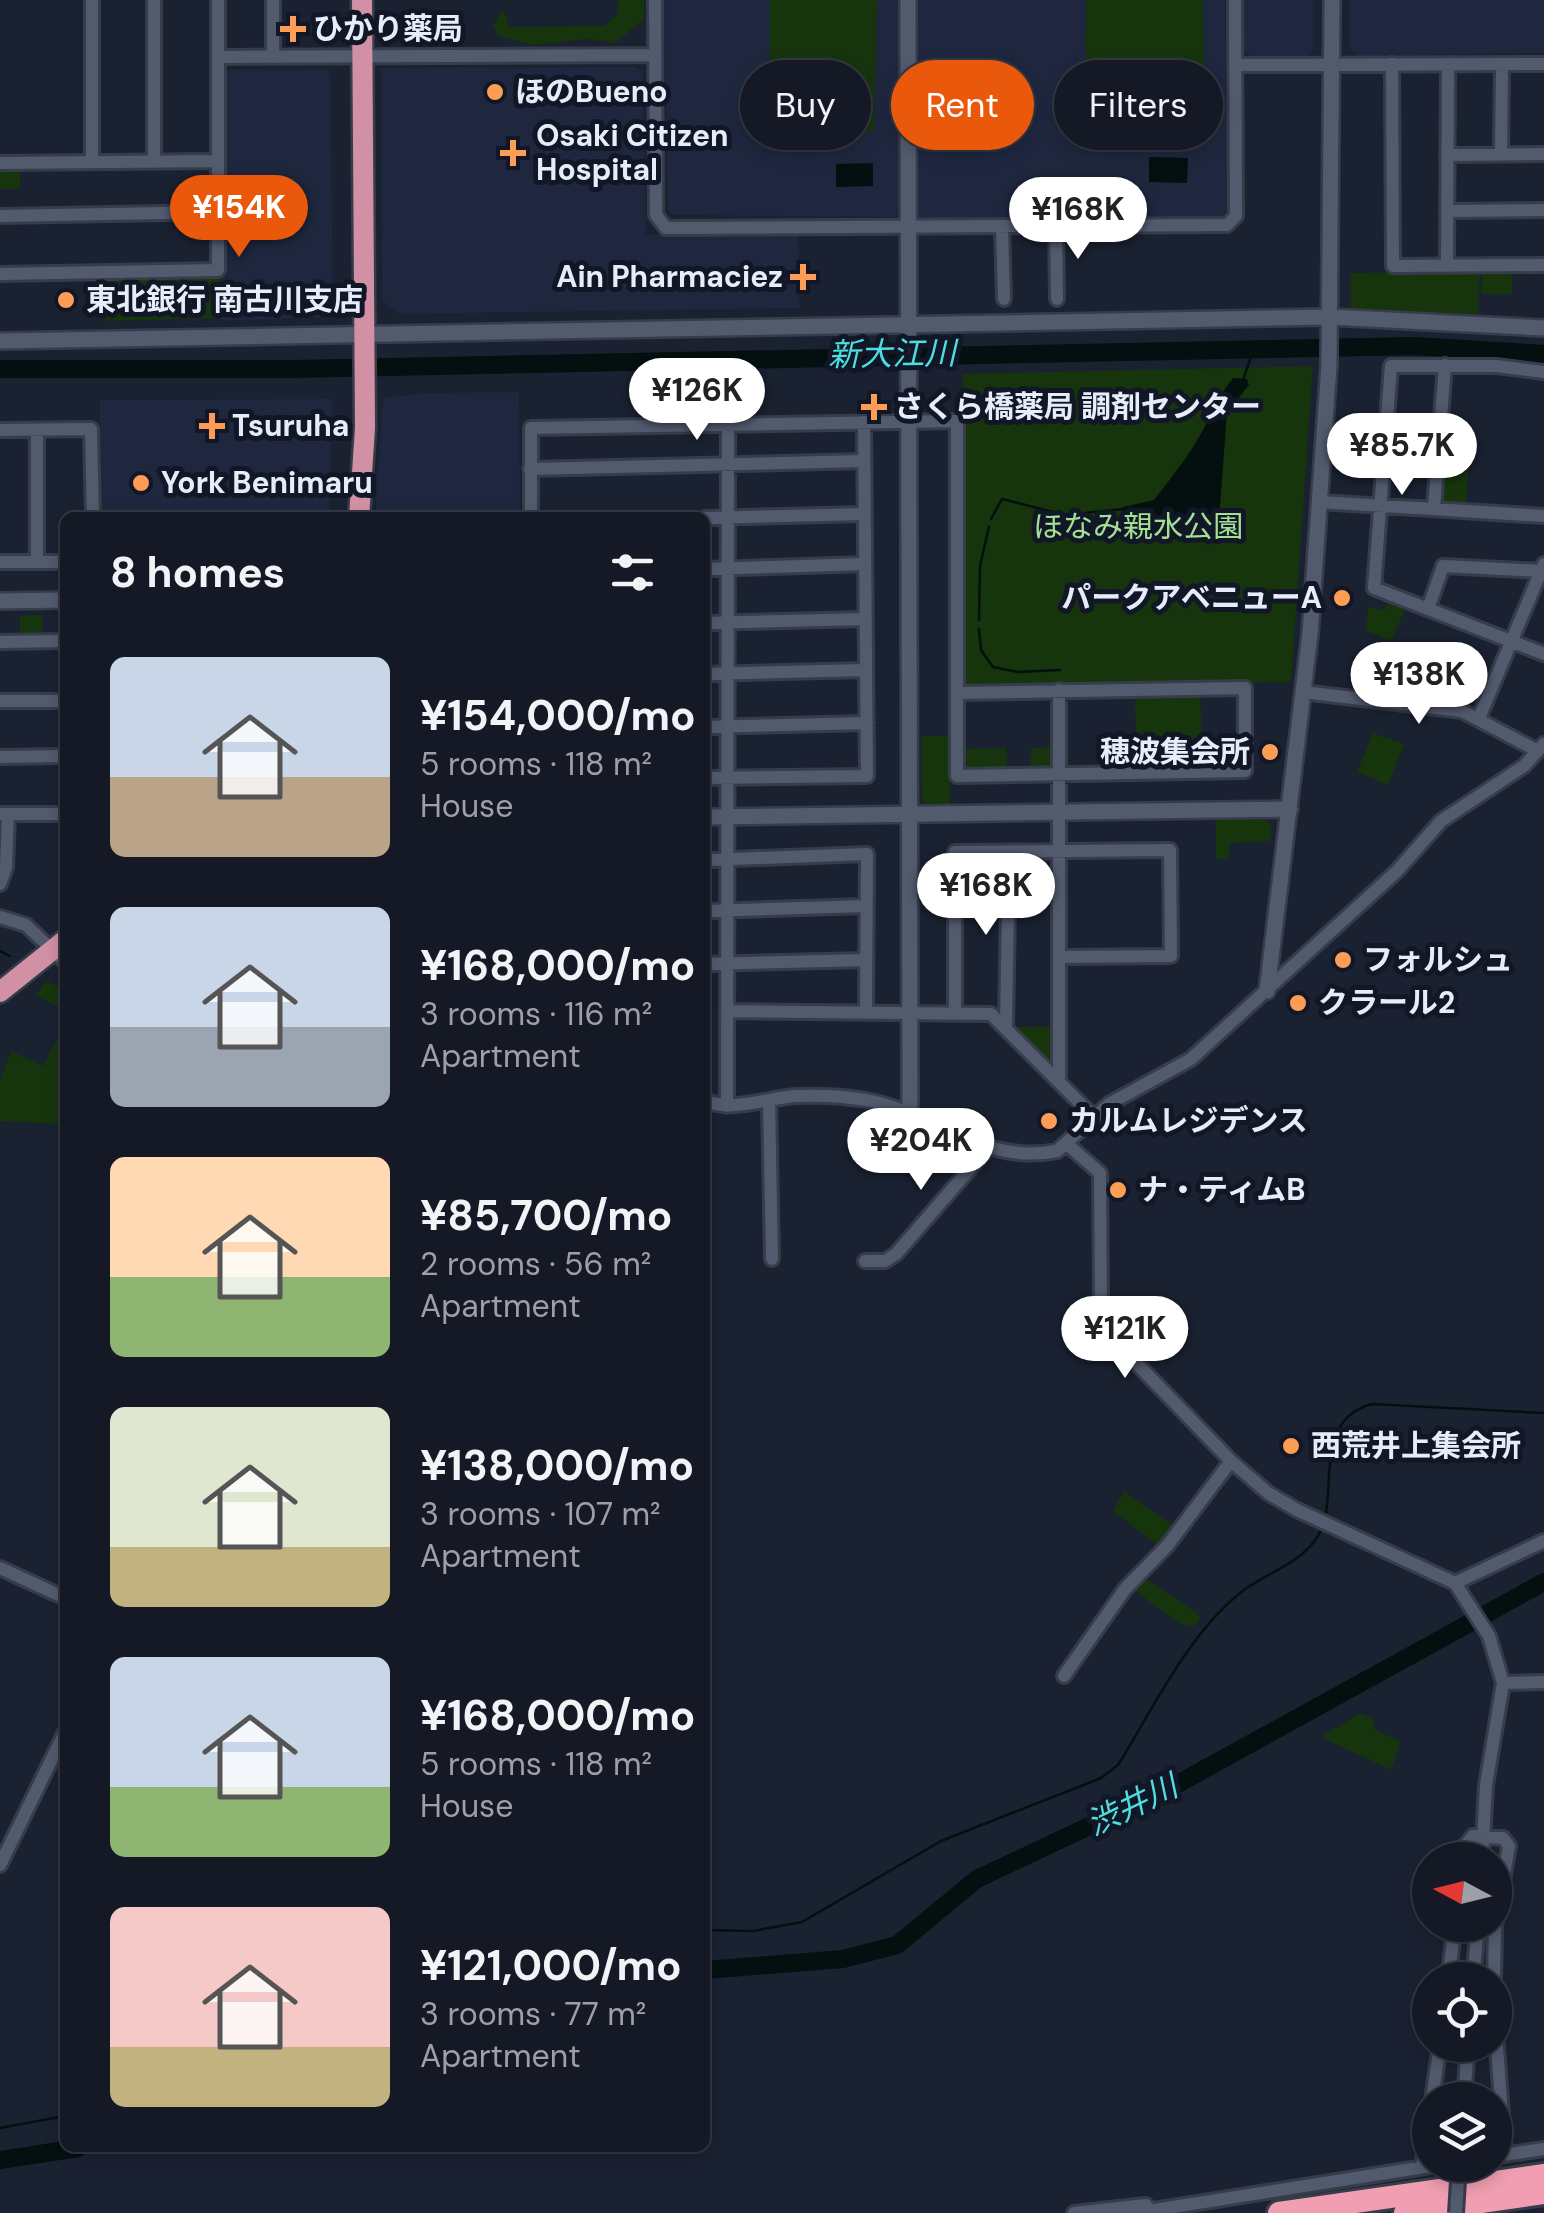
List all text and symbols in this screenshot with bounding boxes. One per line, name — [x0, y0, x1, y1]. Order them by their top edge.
place label: ひかり薬局 — [313, 9, 463, 48]
marker: ひかり薬局 — [282, 18, 304, 40]
chip: Buy — [740, 60, 871, 150]
chip: Rent — [891, 60, 1034, 150]
chip: Filters — [1054, 60, 1223, 150]
place label: ほのBueno — [515, 72, 668, 111]
marker: ほのBueno — [484, 81, 506, 103]
place label: Osaki Citizen Hospital — [536, 116, 729, 189]
marker: Osaki Citizen Hospital — [500, 140, 526, 166]
pin: ¥154K — [169, 175, 309, 260]
pin: ¥168K — [1008, 177, 1148, 262]
text: ¥154K — [192, 186, 286, 228]
text: ¥168K — [1031, 188, 1125, 230]
place label: Ain Pharmaciez — [556, 257, 783, 296]
marker: Ain Pharmaciez — [792, 266, 814, 288]
place label: 東北銀行 南古川支店 — [86, 280, 363, 319]
marker: 東北銀行 南古川支店 — [55, 289, 77, 311]
water label: 新大江川 — [828, 332, 959, 376]
pin: ¥126K — [627, 358, 767, 443]
text: ¥126K — [651, 369, 743, 411]
place label: さくら橋薬局 調剤センター — [894, 387, 1261, 426]
marker: さくら橋薬局 調剤センター — [863, 396, 885, 418]
place label: Tsuruha — [232, 406, 349, 445]
pin: ¥85.7K — [1321, 413, 1483, 498]
marker: Tsuruha — [201, 415, 223, 437]
text: ¥85.7K — [1349, 424, 1455, 466]
place label: York Benimaru — [161, 463, 373, 502]
marker: York Benimaru — [130, 472, 152, 494]
park label: ほなみ親水公園 — [1033, 507, 1243, 546]
text: 8 homes — [110, 545, 285, 600]
icon: filters — [605, 545, 660, 600]
place label: パークアベニューA — [1061, 578, 1322, 617]
marker: パークアベニューA — [1331, 587, 1353, 609]
pin: ¥138K — [1349, 642, 1489, 727]
text: ¥138K — [1373, 653, 1465, 695]
text: ¥154,000/mo — [420, 688, 696, 743]
icon: home — [190, 697, 310, 817]
place label: 穂波集会所 — [1100, 732, 1250, 771]
marker: 穂波集会所 — [1259, 741, 1281, 763]
text: 5 rooms · 118 m² — [420, 743, 652, 785]
text: House — [420, 785, 513, 827]
pin: ¥168K — [916, 853, 1056, 938]
text: ¥168K — [939, 864, 1033, 906]
text: ¥168,000/mo — [420, 938, 695, 993]
place label: フォルシュ — [1363, 940, 1513, 979]
icon: home — [190, 947, 310, 1067]
marker: フォルシュ — [1332, 949, 1354, 971]
place label: クラール2 — [1318, 983, 1455, 1022]
marker: クラール2 — [1287, 992, 1309, 1014]
text: 3 rooms · 116 m² — [420, 993, 652, 1035]
text: Apartment — [420, 1035, 581, 1077]
place label: カルムレジデンス — [1069, 1101, 1308, 1140]
pin: ¥204K — [851, 1108, 991, 1193]
marker: カルムレジデンス — [1038, 1110, 1060, 1132]
text: ¥204K — [869, 1119, 973, 1161]
place label: ナ・ティムB — [1138, 1170, 1305, 1209]
marker: ナ・ティムB — [1107, 1179, 1129, 1201]
text: ¥85,700/mo — [420, 1188, 672, 1243]
icon: home — [190, 1197, 310, 1317]
text: 2 rooms · 56 m² — [420, 1243, 651, 1285]
text: Apartment — [420, 1285, 581, 1327]
pin: ¥121K — [1055, 1296, 1195, 1381]
text: ¥121K — [1083, 1307, 1167, 1349]
place label: 西荒井上集会所 — [1311, 1426, 1521, 1465]
marker: 西荒井上集会所 — [1280, 1435, 1302, 1457]
text: ¥138,000/mo — [420, 1438, 694, 1493]
icon: home — [190, 1447, 310, 1567]
text: 3 rooms · 107 m² — [420, 1493, 661, 1535]
text: Apartment — [420, 1535, 581, 1577]
text: ¥168,000/mo — [420, 1688, 695, 1743]
icon: home — [190, 1697, 310, 1817]
text: 5 rooms · 118 m² — [420, 1743, 652, 1785]
water label: 渋井川 — [1080, 1764, 1187, 1845]
text: House — [420, 1785, 513, 1827]
north arrow — [1412, 1842, 1512, 1942]
map controls — [1412, 1842, 1512, 2182]
text: ¥121,000/mo — [420, 1938, 682, 1993]
icon: home — [190, 1947, 310, 2067]
button: locate — [1412, 1962, 1512, 2062]
text: 3 rooms · 77 m² — [420, 1993, 646, 2035]
text: Apartment — [420, 2035, 581, 2077]
button: layers — [1412, 2082, 1512, 2182]

